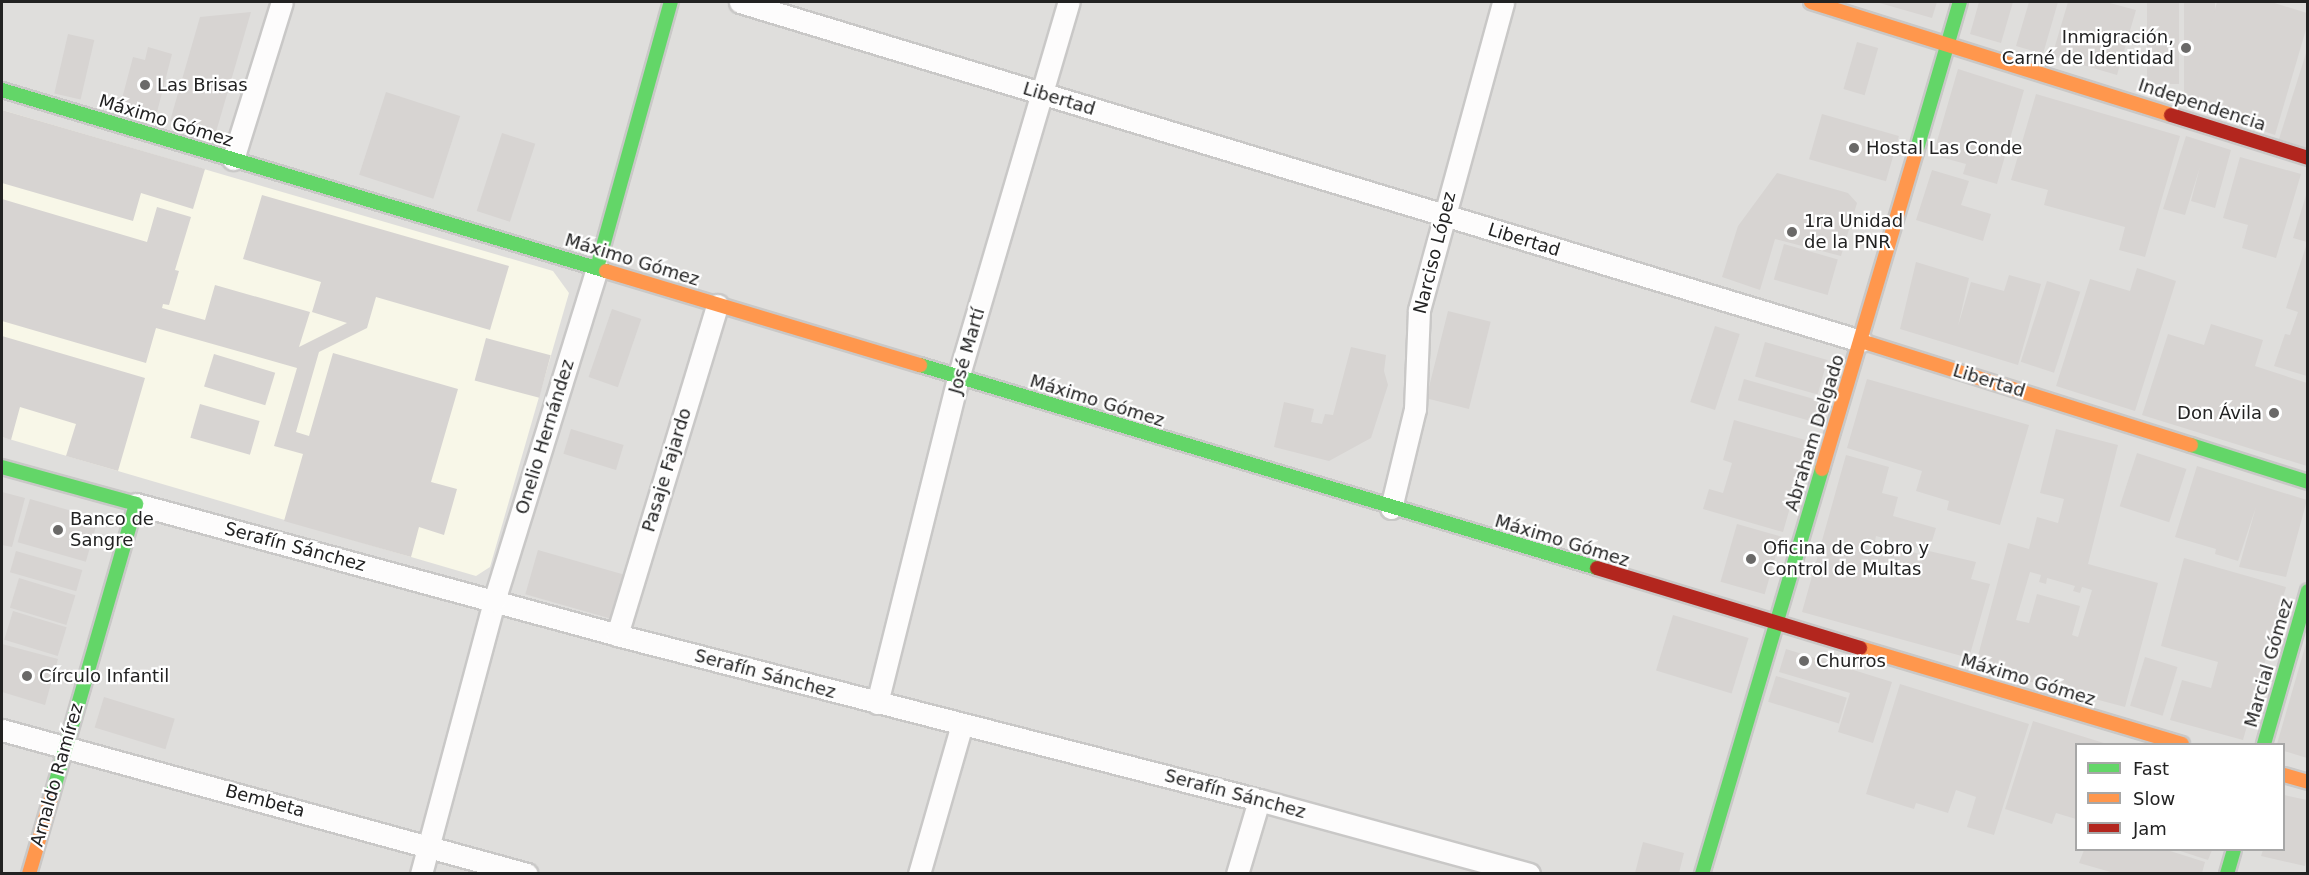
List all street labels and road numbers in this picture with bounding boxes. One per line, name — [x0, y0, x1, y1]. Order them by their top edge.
street label: Independencia — [2135, 74, 2269, 136]
street label: Libertad — [1020, 78, 1098, 120]
street label: Máximo Gómez — [96, 90, 236, 152]
street label: Narciso López — [1409, 190, 1461, 316]
street label: Libertad — [1485, 219, 1563, 261]
street label: Máximo Gómez — [562, 229, 702, 291]
street label: José Martí — [944, 305, 990, 397]
street label: Abraham Delgado — [1781, 352, 1849, 514]
street label: Onelio Hernández — [511, 357, 579, 517]
street label: Libertad — [1950, 360, 2028, 402]
street label: Máximo Gómez — [1027, 370, 1167, 432]
street label: Pasaje Fajardo — [638, 405, 696, 535]
street label: Máximo Gómez — [1492, 510, 1632, 572]
street label: Serafín Sánchez — [222, 518, 368, 576]
street label: Marcial Gómez — [2240, 596, 2298, 730]
street label: Serafín Sánchez — [692, 645, 838, 703]
street label: Máximo Gómez — [1958, 649, 2098, 711]
street label: Arnaldo Ramírez — [26, 701, 88, 849]
street label: Serafín Sánchez — [1162, 765, 1308, 823]
street label: Bembeta — [223, 780, 307, 822]

